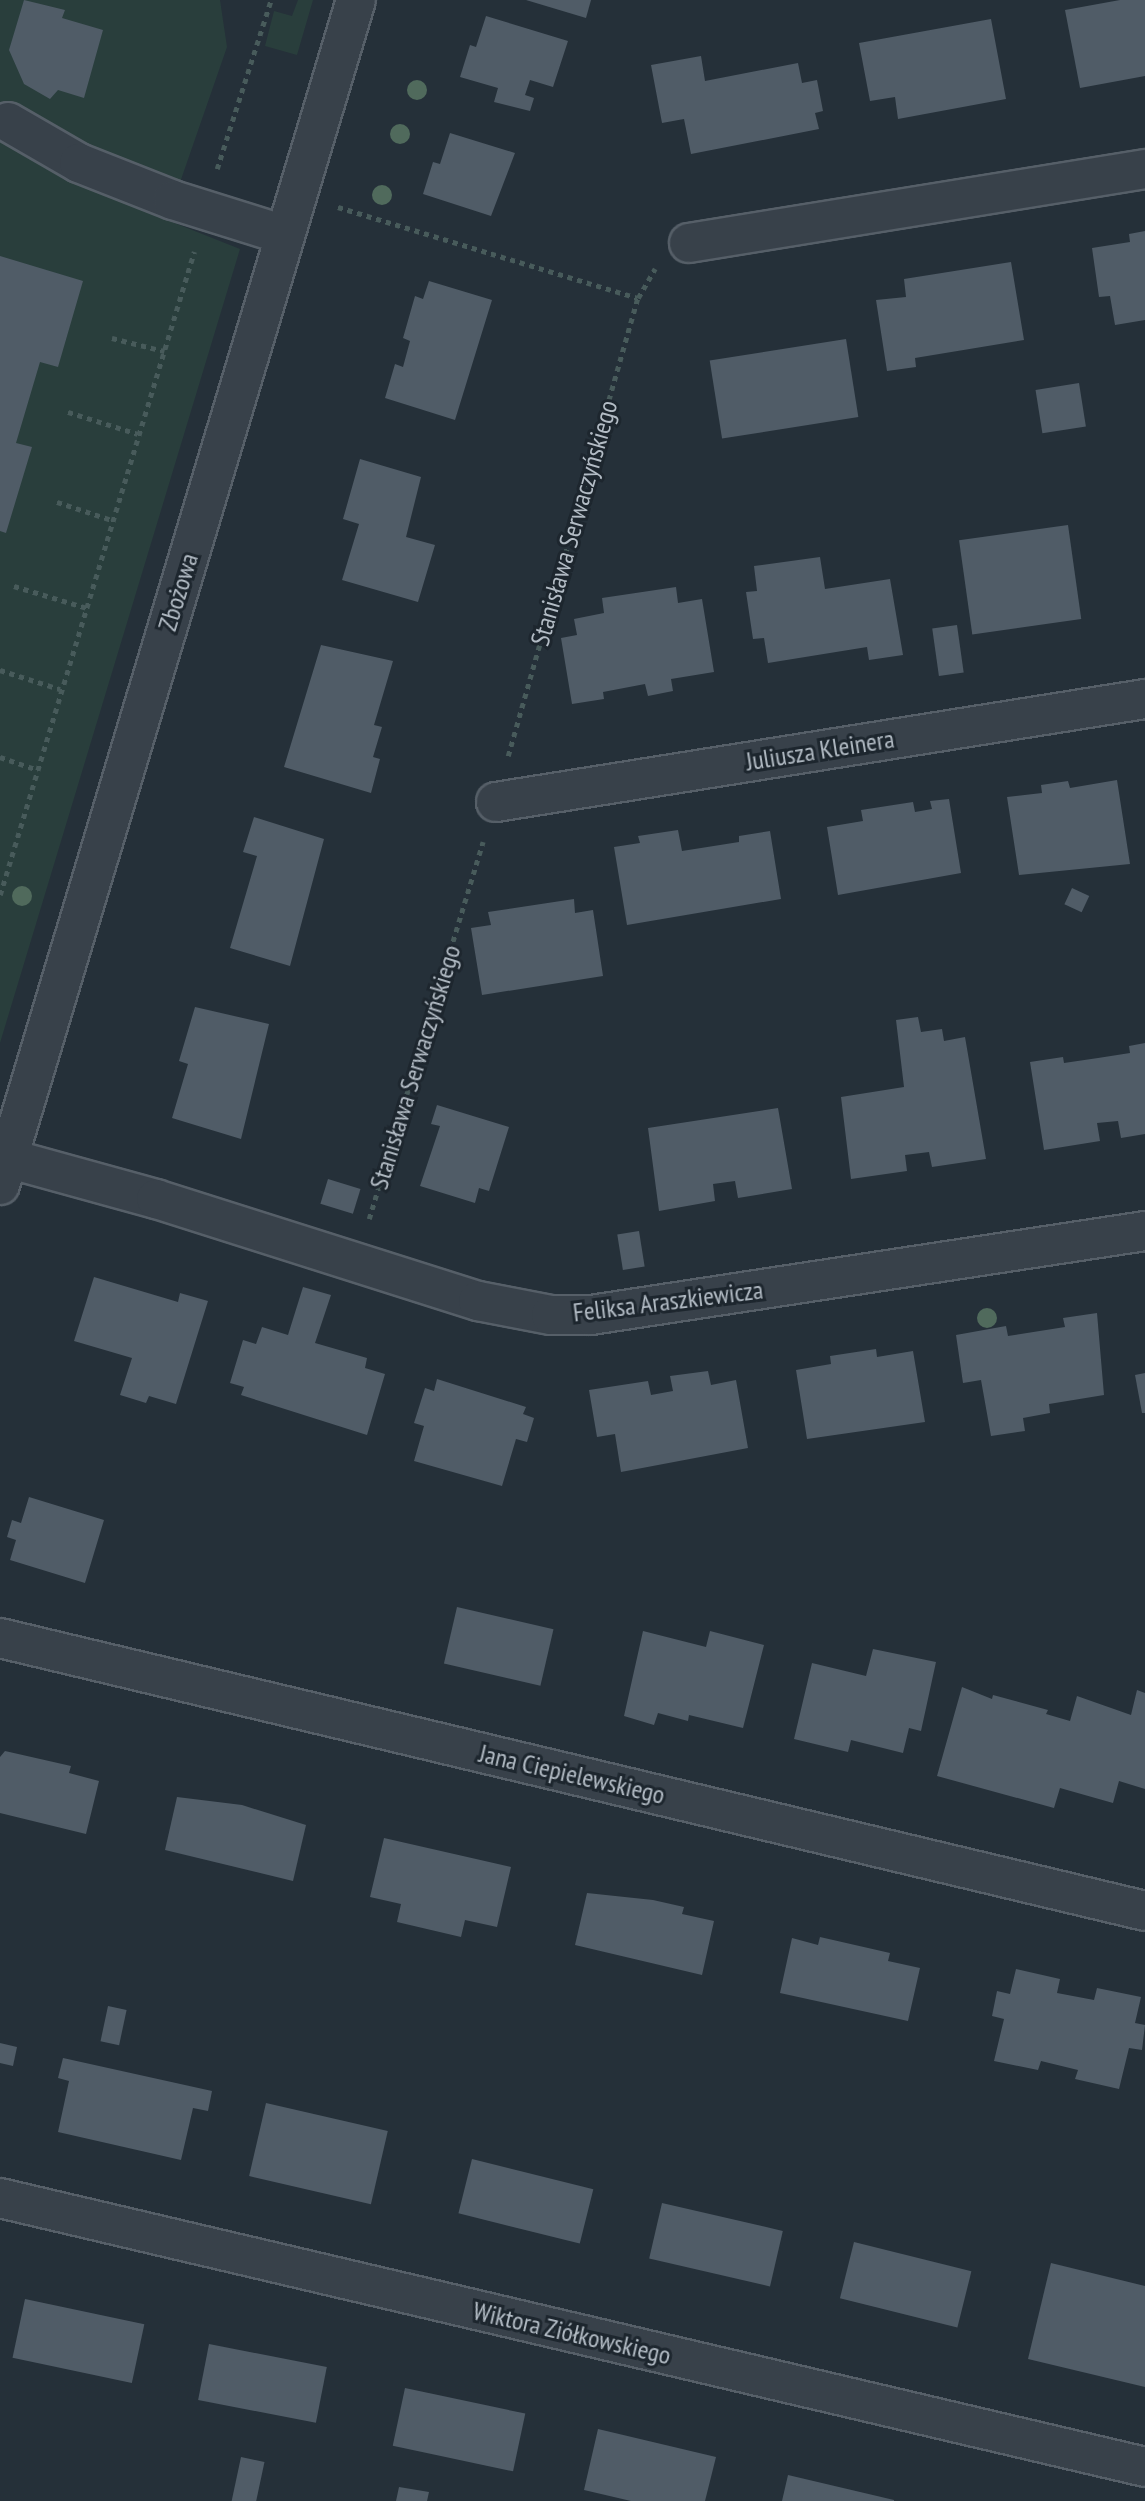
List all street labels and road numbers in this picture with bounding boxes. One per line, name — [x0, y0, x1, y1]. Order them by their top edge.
street label: Stanisława Serwaczyńskiego — [524, 397, 624, 649]
street label: Zbożowa — [151, 549, 205, 635]
street label: Juliusza Kleinera — [744, 723, 896, 777]
street label: Stanisława Serwaczyńskiego — [363, 941, 467, 1193]
street label: Feliksa Araszkiewicza — [571, 1274, 765, 1328]
street label: Jana Ciepielewskiego — [476, 1737, 668, 1811]
street label: Wiktora Ziółkowskiego — [470, 2295, 674, 2371]

